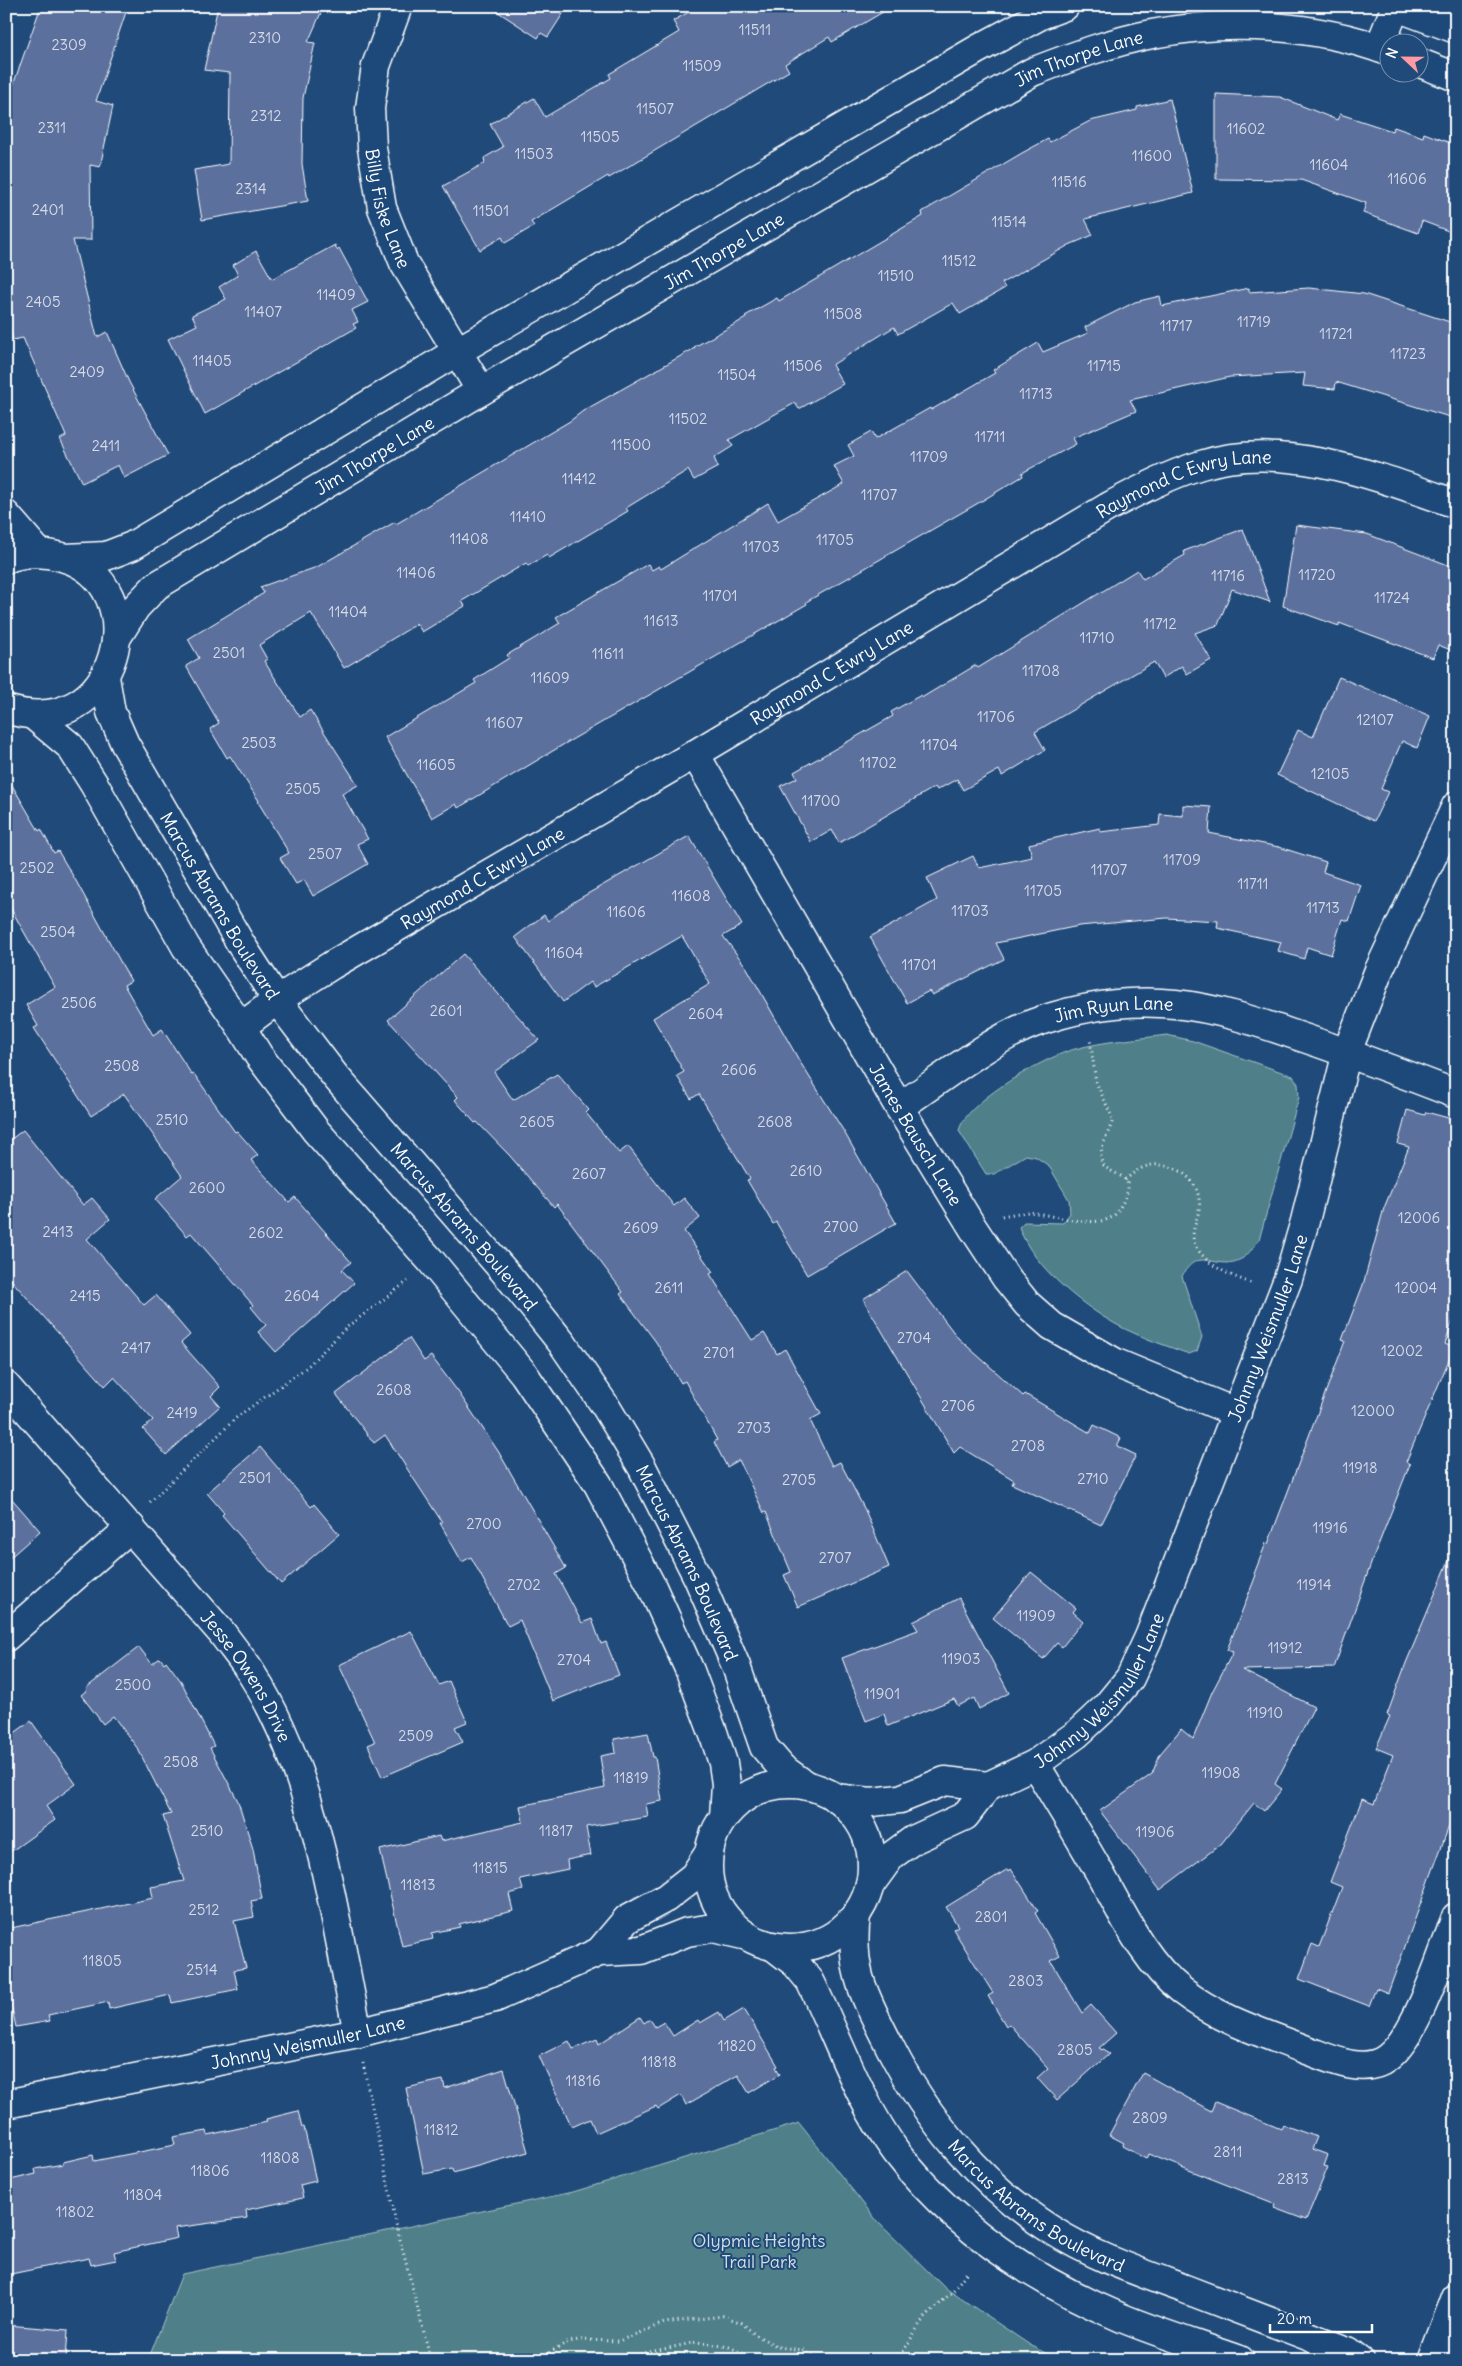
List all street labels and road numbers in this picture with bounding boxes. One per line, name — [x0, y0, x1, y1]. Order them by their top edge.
street label: Jim Thorpe Lane — [1010, 25, 1145, 91]
street label: Billy Fiske Lane — [361, 147, 416, 272]
street label: Jim Thorpe Lane — [660, 207, 788, 294]
street label: Jim Thorpe Lane — [310, 410, 438, 500]
street label: Raymond C Ewry Lane — [1092, 445, 1272, 523]
street label: Raymond C Ewry Lane — [746, 615, 917, 730]
street label: Marcus Abrams Boulevard — [155, 808, 285, 1004]
street label: Raymond C Ewry Lane — [396, 821, 568, 934]
street label: Jim Ryun Lane — [1051, 991, 1174, 1027]
street label: James Bausch Lane — [865, 1059, 968, 1210]
street label: Marcus Abrams Boulevard — [386, 1137, 543, 1315]
street label: Johnny Weismuller Lane — [1222, 1232, 1312, 1425]
street label: Marcus Abrams Boulevard — [631, 1461, 744, 1664]
street label: Jesse Owens Drive — [196, 1606, 297, 1746]
street label: Johnny Weismuller Lane — [1029, 1609, 1169, 1773]
street label: Johnny Weismuller Lane — [208, 2010, 407, 2074]
street label: Marcus Abrams Boulevard — [943, 2135, 1129, 2277]

